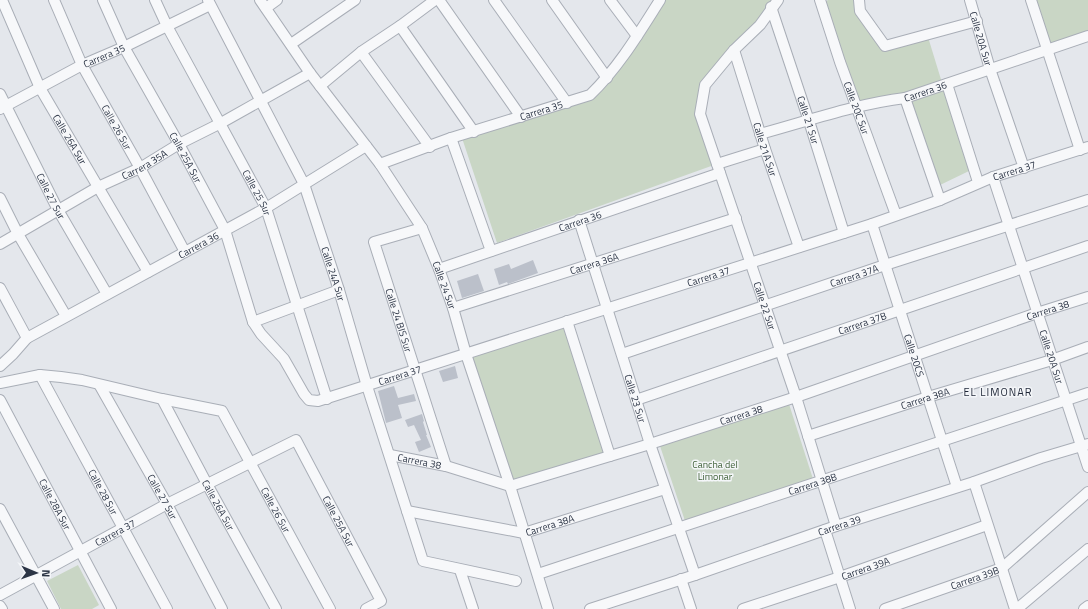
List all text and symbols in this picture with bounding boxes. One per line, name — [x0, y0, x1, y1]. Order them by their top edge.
street label: Calle 20A Sur — [966, 9, 996, 68]
street label: Carrera 35 — [81, 40, 128, 71]
street label: Carrera 36 — [902, 77, 949, 105]
street label: Calle 20C Sur — [840, 79, 874, 137]
street label: Calle 21 Sur — [794, 94, 823, 146]
street label: Carrera 35 — [518, 96, 565, 124]
street label: Calle 26 Sur — [98, 102, 136, 153]
street label: Calle 26A Sur — [49, 111, 91, 167]
street label: Calle 21A Sur — [750, 120, 782, 179]
street label: Calle 25A Sur — [166, 129, 206, 186]
street label: Carrera 35A — [119, 146, 170, 183]
street label: Carrera 37 — [991, 156, 1038, 184]
street label: Calle 25 Sur — [239, 167, 275, 218]
street label: Calle 27 Sur — [33, 170, 69, 222]
street label: Carrera 36 — [557, 206, 604, 235]
street label: Carrera 36 — [175, 227, 222, 262]
street label: Calle 24A Sur — [318, 245, 349, 303]
street label: Carrera 36A — [568, 248, 620, 278]
street label: Calle 24 Sur — [429, 259, 460, 311]
street label: Carrera 37A — [828, 260, 880, 291]
street label: Carrera 37 — [685, 262, 732, 290]
street label: Calle 22 Sur — [750, 279, 780, 332]
street label: Calle 24 BIS Sur — [382, 286, 417, 354]
street label: Carrera 38 — [1024, 296, 1071, 324]
street label: Carrera 37B — [836, 308, 889, 338]
street label: Calle 20A Sur — [1036, 328, 1068, 386]
street label: Calle 20CS — [900, 332, 928, 379]
street label: Carrera 37 — [376, 361, 423, 389]
street label: Calle 23 Sur — [621, 372, 650, 425]
street label: Carrera 38A — [899, 384, 951, 413]
district label: EL LIMONAR — [963, 384, 1033, 400]
street label: Carrera 38 — [718, 401, 765, 429]
street label: Carrera 38 — [396, 449, 443, 472]
park label: Cancha del Limonar — [692, 457, 738, 484]
street label: Calle 28 Sur — [85, 466, 122, 518]
street label: Carrera 38B — [786, 469, 839, 499]
street label: Calle 27 Sur — [144, 471, 181, 522]
street label: Calle 28A Sur — [36, 476, 75, 533]
street label: Calle 26A Sur — [198, 477, 239, 533]
street label: Calle 26 Sur — [257, 484, 295, 536]
street label: Calle 25A Sur — [319, 493, 359, 550]
street label: Carrera 38A — [524, 510, 576, 540]
street label: Carrera 39 — [816, 511, 863, 539]
street label: Carrera 37 — [92, 515, 138, 549]
north arrow — [16, 553, 56, 593]
street label: Carrera 39A — [839, 553, 892, 583]
street label: Carrera 39B — [948, 562, 1001, 593]
text: N — [38, 569, 54, 577]

